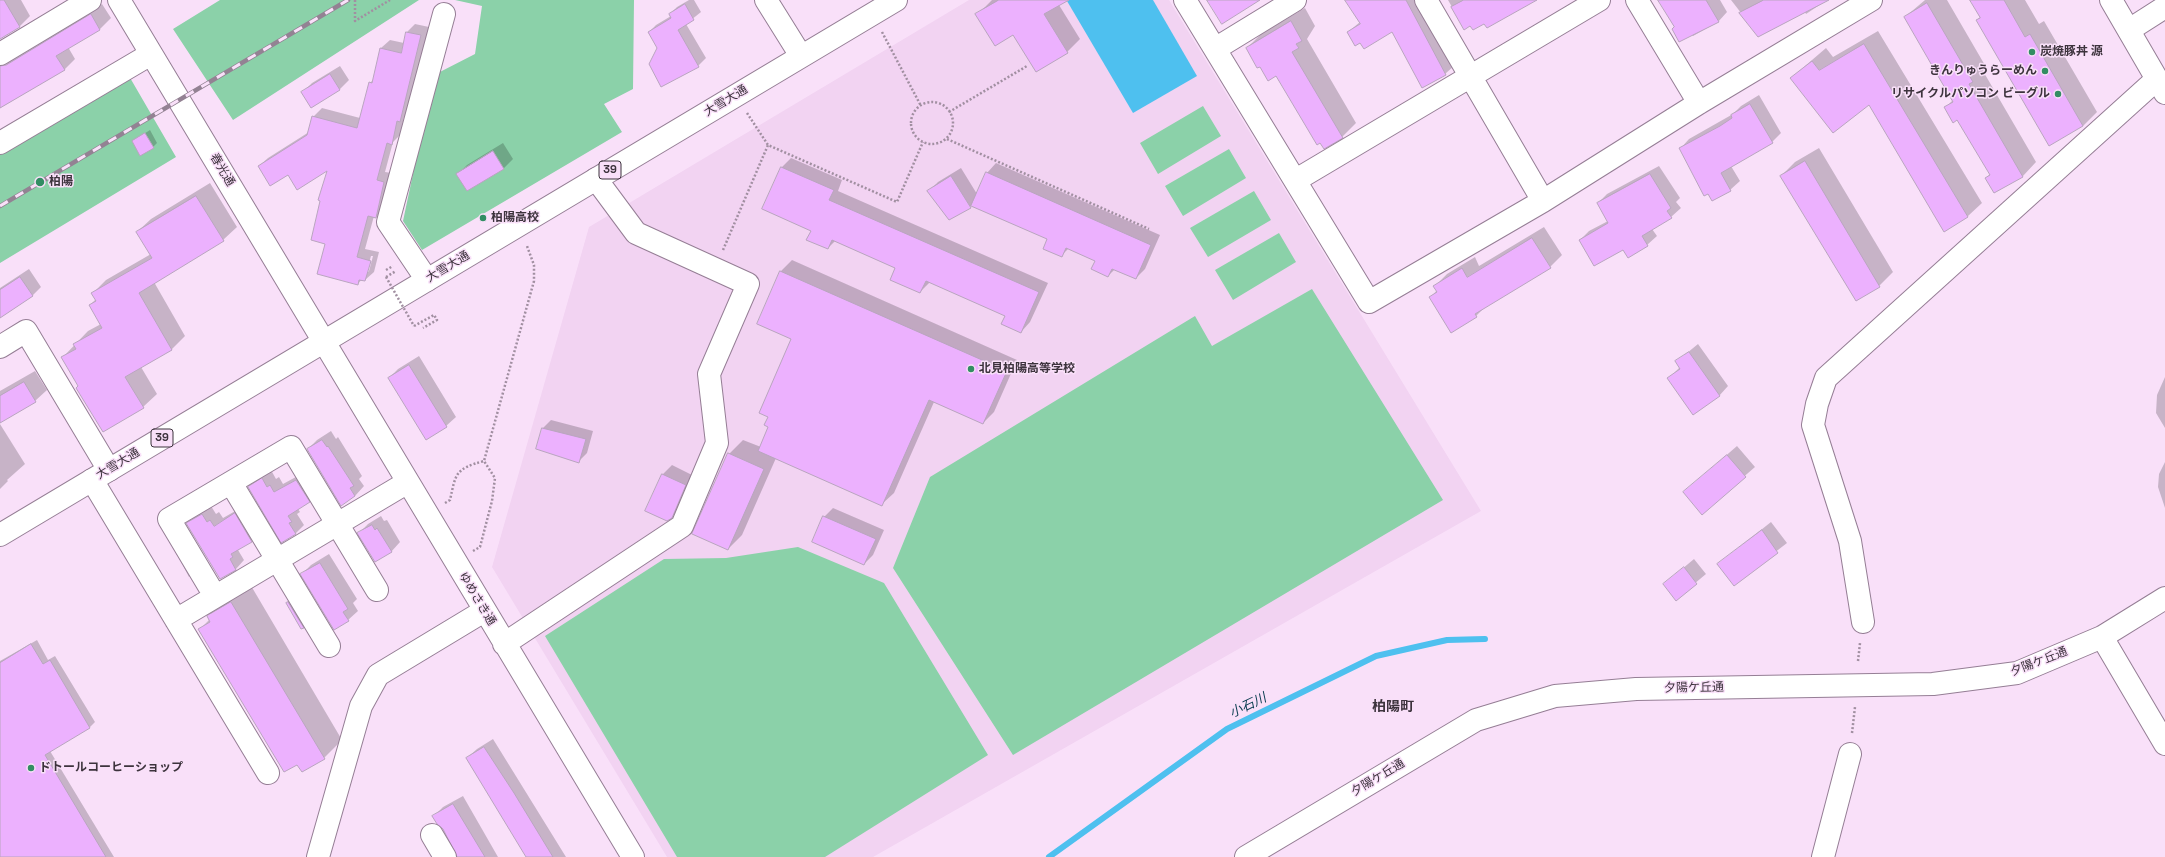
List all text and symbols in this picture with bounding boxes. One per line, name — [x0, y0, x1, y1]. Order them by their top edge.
place label: 炭焼豚丼 源 — [2040, 45, 2103, 59]
marker: 炭焼豚丼 源 — [2027, 47, 2037, 57]
place label: きんりゅうらーめん — [1929, 64, 2037, 78]
marker: きんりゅうらーめん — [2040, 66, 2050, 76]
street label: 大雪大通 — [702, 82, 750, 120]
place label: リサイクルパソコン ビーグル — [1891, 87, 2050, 101]
marker: リサイクルパソコン ビーグル — [2053, 89, 2063, 99]
street label: 春光通 — [207, 151, 237, 189]
road number: 39 — [599, 161, 621, 179]
place label: 柏陽 — [49, 175, 73, 189]
marker: 柏陽 — [34, 176, 46, 188]
place label: 柏陽高校 — [491, 211, 539, 225]
marker: 柏陽高校 — [478, 213, 488, 223]
street label: 大雪大通 — [424, 248, 472, 286]
place label: 北見柏陽高等学校 — [979, 362, 1075, 376]
marker: 北見柏陽高等学校 — [966, 364, 976, 374]
road number: 39 — [151, 429, 173, 447]
street label: 大雪大通 — [94, 445, 142, 483]
street label: ゆめさき通 — [455, 570, 499, 628]
street label: 夕陽ケ丘通 — [2008, 645, 2070, 679]
street label: 夕陽ケ丘通 — [1664, 680, 1724, 696]
water label: 小石川 — [1227, 690, 1269, 722]
district label: 柏陽町 — [1372, 699, 1414, 715]
street label: 夕陽ケ丘通 — [1349, 756, 1407, 800]
place label: ドトールコーヒーショップ — [39, 761, 183, 775]
marker: ドトールコーヒーショップ — [26, 763, 36, 773]

